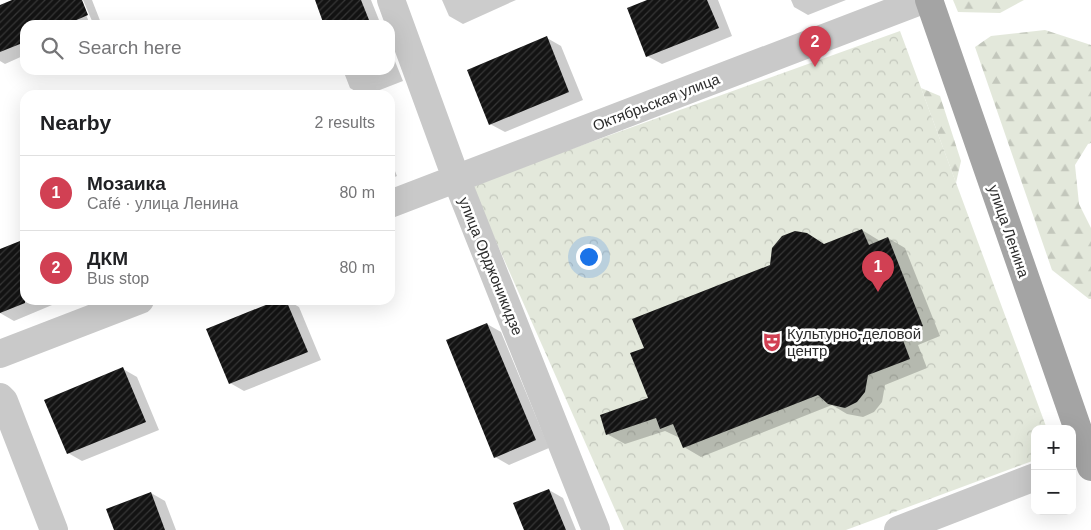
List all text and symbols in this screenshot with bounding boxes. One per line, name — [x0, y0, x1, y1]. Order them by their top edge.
search box — [20, 20, 395, 75]
pin: 2 — [799, 26, 831, 67]
icon: search — [38, 34, 66, 62]
text: Search here — [78, 37, 182, 58]
street label: Октябрьская улица — [590, 70, 722, 134]
text: Nearby — [40, 111, 111, 134]
text: 2 results — [315, 114, 375, 131]
text: Мозаика — [87, 173, 166, 194]
street label: улица Ленина — [985, 182, 1033, 280]
text: 1 — [52, 184, 60, 201]
text: 80 m — [339, 184, 375, 201]
street label: улица Орджоникидзе — [455, 194, 527, 338]
text: Café · улица Ленина — [87, 195, 238, 212]
your location — [576, 244, 602, 270]
text: ДКМ — [87, 248, 128, 269]
pin: 1 — [862, 251, 894, 292]
text: 2 — [52, 259, 60, 276]
text: 80 m — [339, 259, 375, 276]
text: Bus stop — [87, 270, 149, 287]
place label: Культурно-деловой центр — [787, 325, 921, 359]
theatre icon: Культурно-деловой центр — [761, 331, 783, 353]
map controls — [1031, 425, 1076, 515]
button: + — [1031, 425, 1076, 470]
button: − — [1031, 470, 1076, 515]

